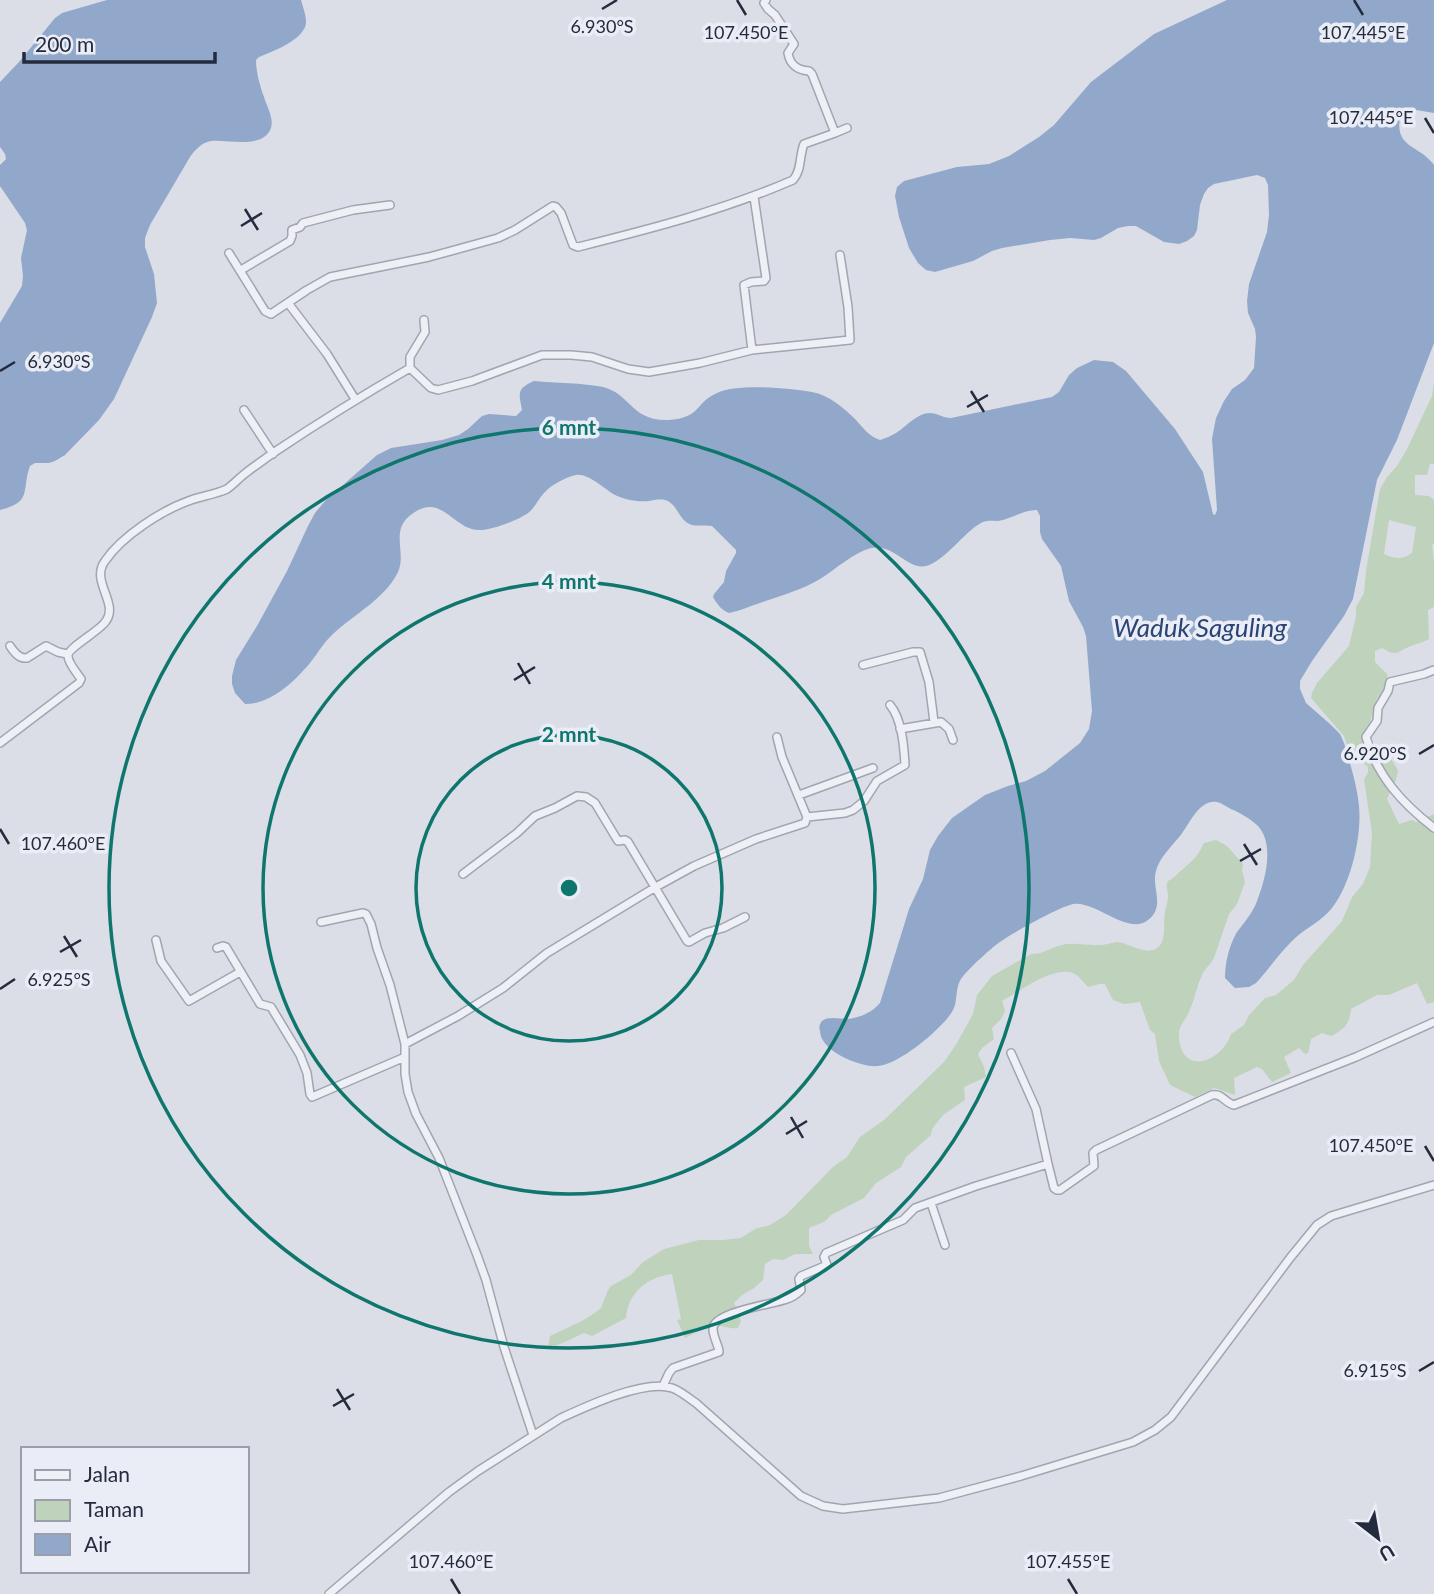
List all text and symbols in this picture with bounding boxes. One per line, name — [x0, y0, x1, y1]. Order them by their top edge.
text: 6.930°S — [570, 15, 634, 37]
scale bar — [24, 21, 215, 65]
text: 107.450°E — [704, 21, 788, 43]
text: 107.445°E — [1321, 21, 1405, 43]
text: 200 m — [35, 31, 94, 56]
text: 107.445°E — [1329, 106, 1413, 128]
text: 6.930°S — [27, 350, 91, 372]
text: 6 mnt — [542, 414, 596, 439]
text: 4 mnt — [542, 568, 596, 593]
water label: Waduk Saguling — [1113, 611, 1287, 643]
text: 2 mnt — [542, 721, 596, 746]
text: 6.920°S — [1343, 742, 1407, 764]
text: 107.460°E — [21, 832, 105, 854]
centre of rings — [557, 876, 581, 900]
text: 6.925°S — [27, 968, 91, 990]
text: 107.450°E — [1329, 1134, 1413, 1156]
text: 6.915°S — [1343, 1359, 1407, 1381]
legend — [21, 1447, 248, 1573]
text: Jalan — [84, 1461, 130, 1486]
text: Taman — [84, 1496, 144, 1521]
north arrow — [1343, 1503, 1413, 1573]
text: Air — [84, 1531, 111, 1556]
text: U — [1375, 1540, 1399, 1566]
text: 107.460°E — [409, 1550, 493, 1572]
text: 107.455°E — [1026, 1550, 1110, 1572]

